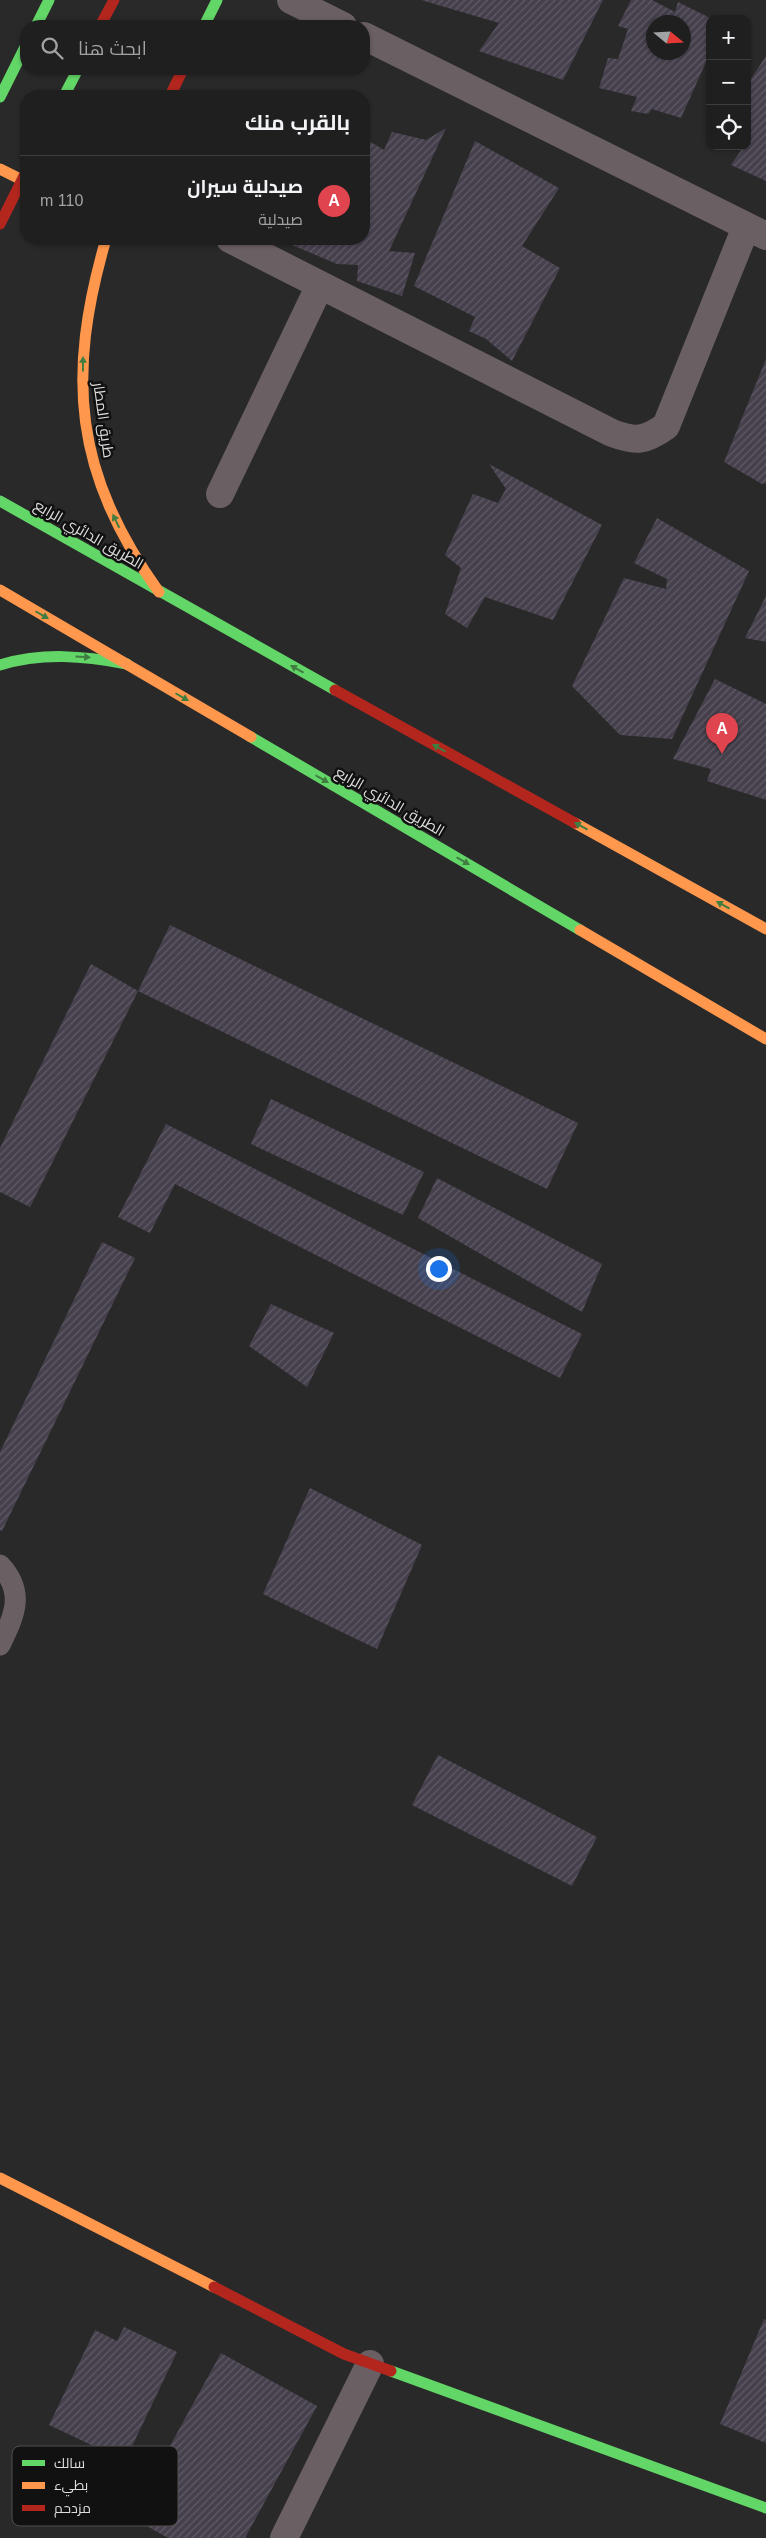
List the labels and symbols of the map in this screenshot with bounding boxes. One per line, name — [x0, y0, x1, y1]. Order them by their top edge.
north arrow — [646, 15, 691, 60]
one-way arrow — [79, 355, 87, 371]
street label: طريق المطار — [88, 380, 118, 459]
street label: الطريق الدائري الرابع — [29, 496, 147, 576]
one-way arrow — [112, 514, 120, 528]
one-way arrow — [36, 610, 49, 619]
one-way arrow — [75, 653, 91, 661]
one-way arrow — [291, 664, 304, 673]
one-way arrow — [176, 692, 189, 701]
pin: A — [706, 713, 738, 754]
one-way arrow — [433, 743, 446, 752]
street label: الطريق الدائري الرابع — [330, 763, 448, 843]
one-way arrow — [315, 775, 330, 783]
one-way arrow — [575, 822, 588, 831]
one-way arrow — [456, 857, 469, 866]
one-way arrow — [717, 901, 730, 910]
your location — [426, 1256, 452, 1282]
legend — [12, 2446, 178, 2526]
text: سالك — [54, 2455, 85, 2471]
text: بطيء — [54, 2477, 88, 2497]
text: مزدحم — [54, 2500, 91, 2518]

